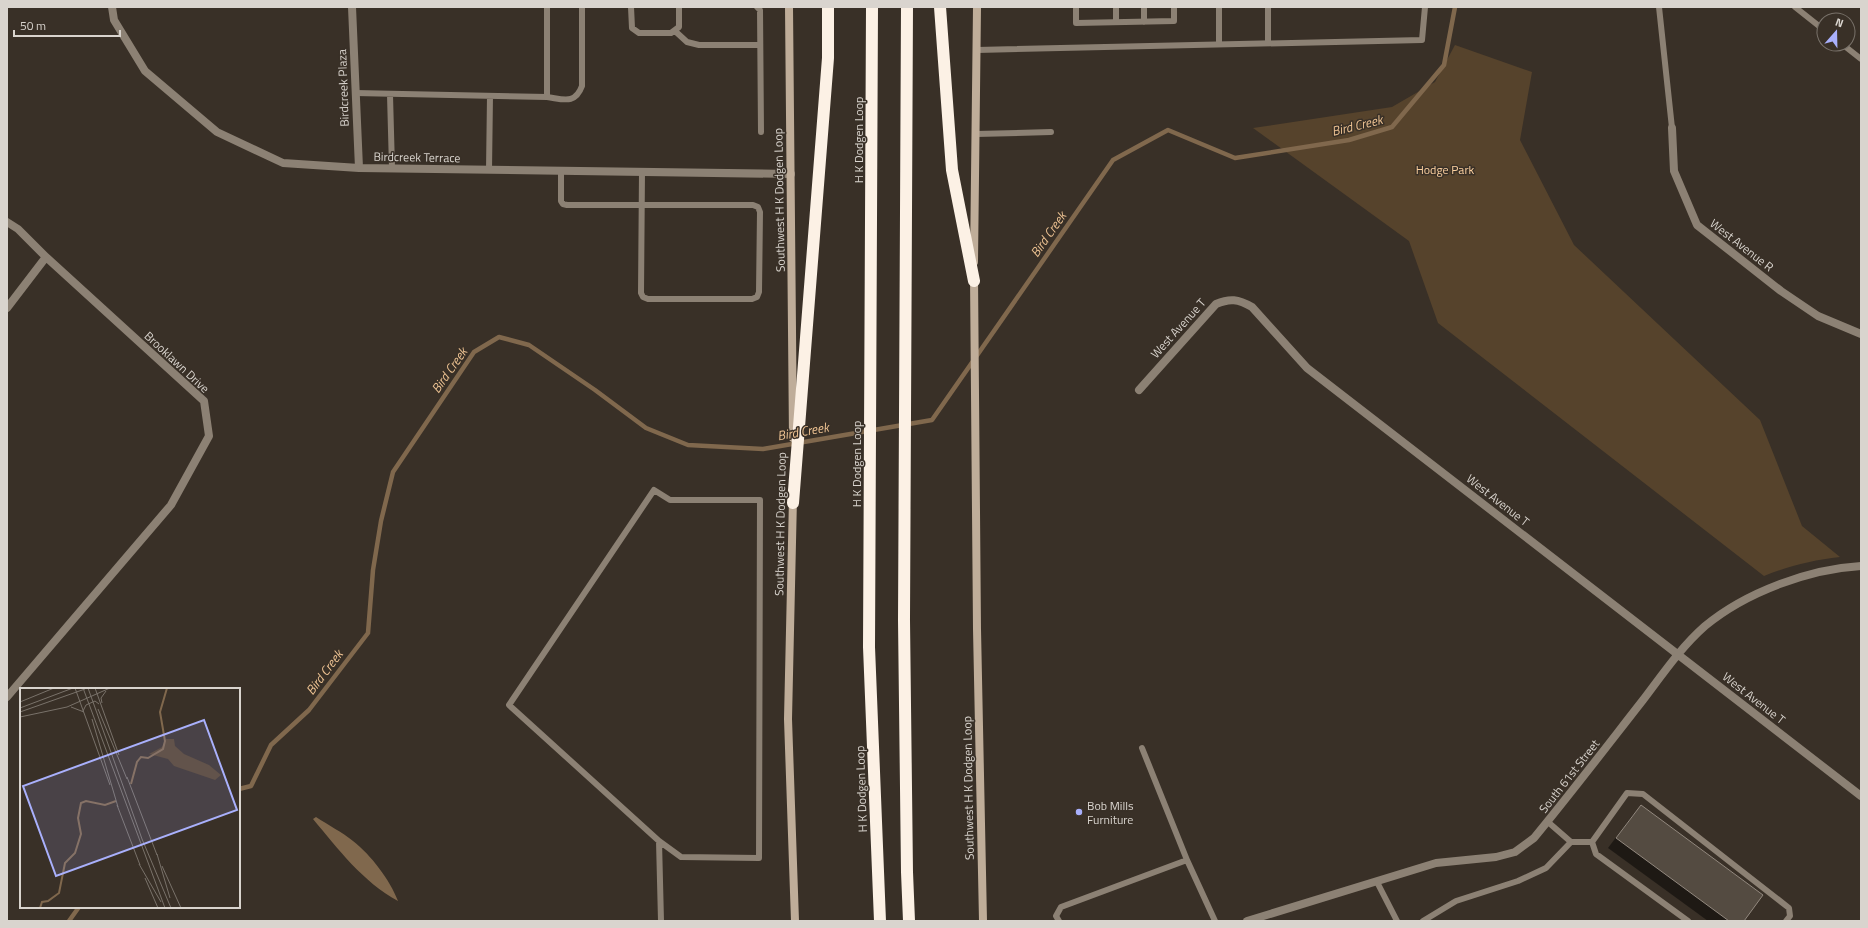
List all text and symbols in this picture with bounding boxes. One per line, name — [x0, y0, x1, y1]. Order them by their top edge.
scale bar — [14, 12, 120, 38]
north arrow — [1816, 12, 1856, 52]
text: N — [1833, 14, 1846, 31]
text: 50 m — [20, 16, 46, 35]
street label: Birdcreek Plaza — [332, 49, 354, 127]
street label: H K Dodgen Loop — [849, 97, 868, 183]
water label: Bird Creek — [1329, 109, 1387, 141]
street label: Southwest H K Dodgen Loop — [768, 128, 790, 272]
street label: Birdcreek Terrace — [373, 147, 461, 167]
park label: Hodge Park — [1416, 160, 1475, 179]
water label: Bird Creek — [1025, 205, 1072, 261]
street label: West Avenue R — [1706, 214, 1778, 276]
street label: West Avenue T — [1146, 293, 1211, 362]
street label: Brooklawn Drive — [140, 327, 214, 397]
water label: Bird Creek — [426, 341, 473, 397]
water label: Bird Creek — [776, 416, 832, 445]
street label: H K Dodgen Loop — [847, 421, 866, 507]
street label: Southwest H K Dodgen Loop — [769, 452, 791, 596]
street label: West Avenue T — [1462, 469, 1534, 531]
water label: Bird Creek — [300, 644, 349, 699]
street label: West Avenue T — [1718, 667, 1790, 729]
inset map — [20, 688, 240, 908]
street label: Southwest H K Dodgen Loop — [957, 716, 979, 860]
street label: South 61st Street — [1534, 734, 1604, 817]
street label: H K Dodgen Loop — [850, 745, 872, 833]
place label: Bob Mills Furniture — [1087, 796, 1134, 829]
marker: Bob Mills Furniture — [1074, 807, 1084, 817]

